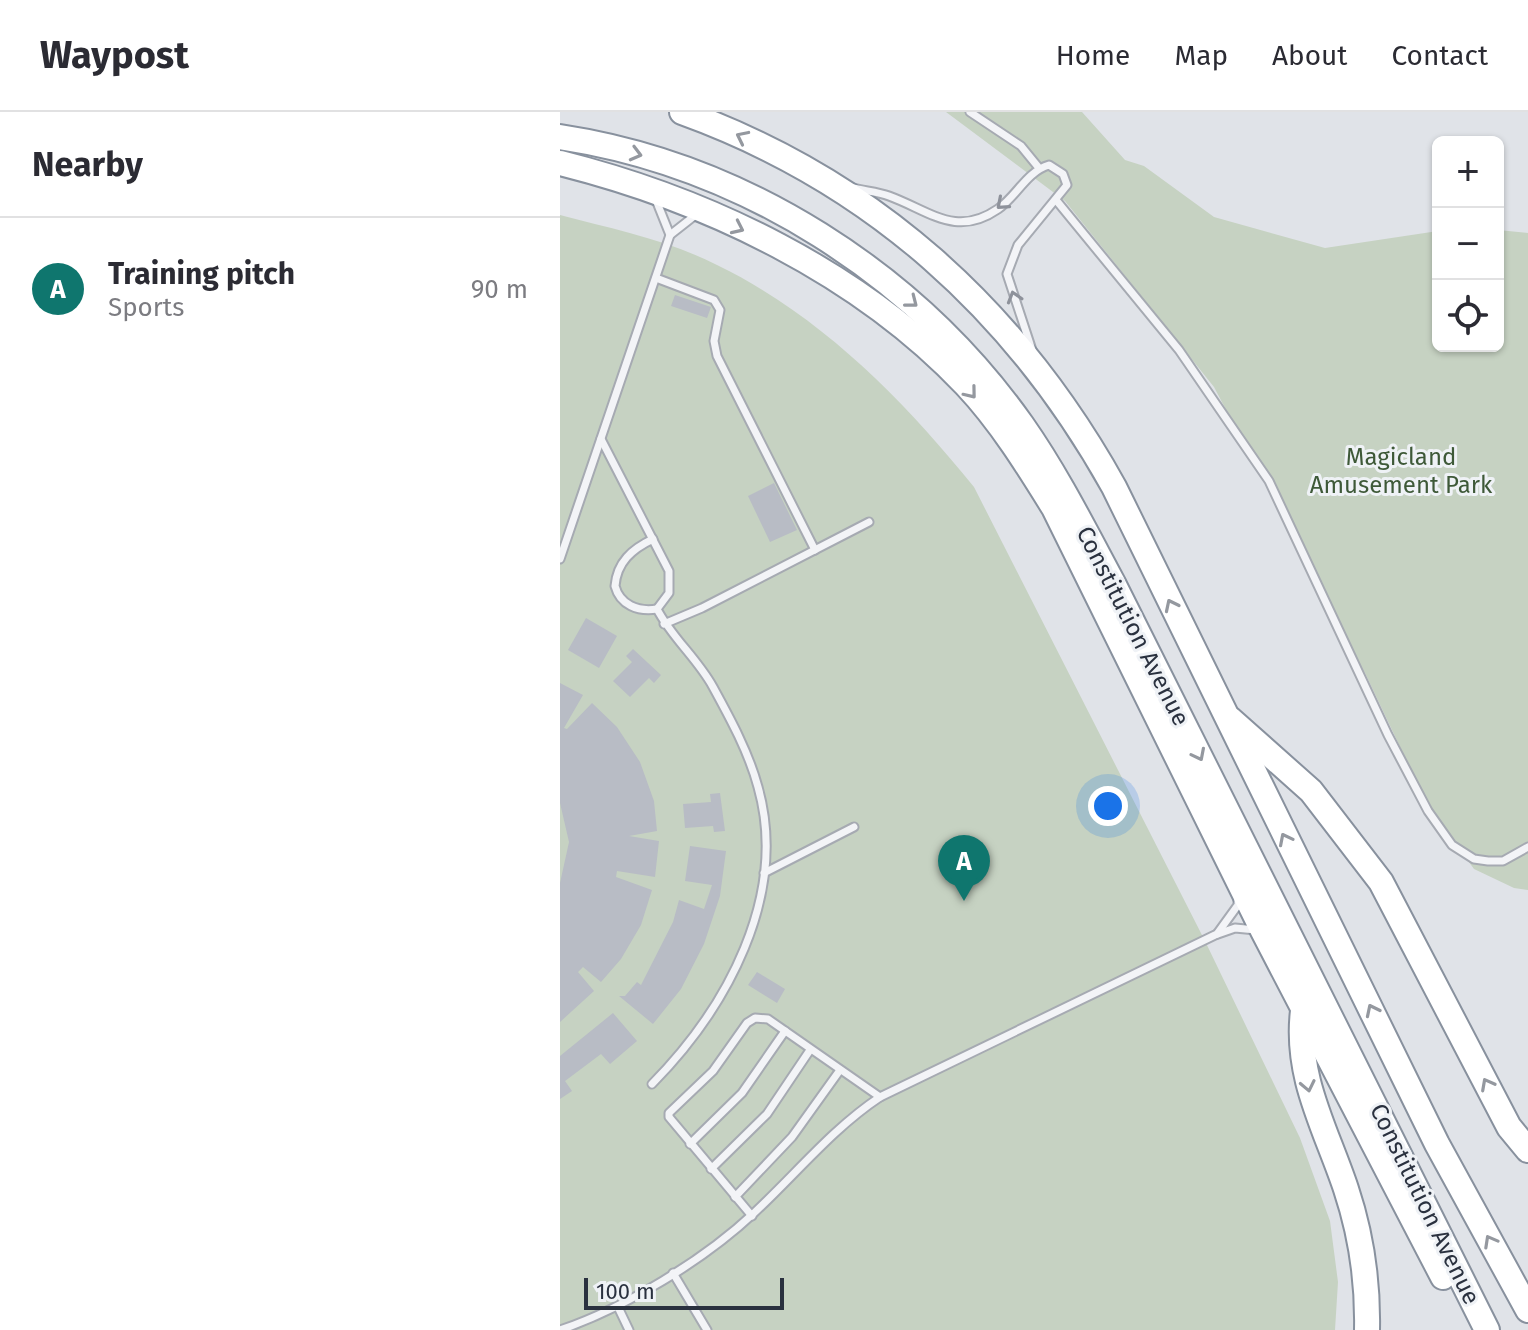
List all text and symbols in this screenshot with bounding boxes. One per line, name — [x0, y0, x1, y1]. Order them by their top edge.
text: Waypost — [40, 32, 189, 78]
text: Home — [1056, 39, 1130, 72]
text: Map — [1174, 39, 1228, 72]
text: About — [1272, 39, 1347, 72]
text: Contact — [1391, 39, 1488, 72]
one-way arrow — [736, 131, 751, 147]
map controls — [1432, 136, 1504, 352]
button: + — [1432, 136, 1504, 208]
text: Nearby — [32, 144, 143, 185]
one-way arrow — [628, 145, 642, 161]
one-way arrow — [997, 194, 1012, 209]
button: − — [1432, 208, 1504, 280]
one-way arrow — [730, 218, 744, 234]
text: Training pitch — [108, 256, 295, 292]
text: A — [50, 274, 66, 305]
text: 90 m — [471, 274, 528, 305]
button: locate — [1432, 280, 1504, 352]
one-way arrow — [1007, 291, 1023, 305]
text: Sports — [108, 292, 184, 323]
one-way arrow — [903, 293, 918, 307]
one-way arrow — [962, 383, 976, 398]
park label: Magicland Amusement Park — [1310, 443, 1493, 499]
street label: Constitution Avenue — [1071, 522, 1195, 730]
one-way arrow — [1166, 599, 1181, 614]
one-way arrow — [1189, 747, 1205, 762]
your location — [1088, 786, 1128, 826]
one-way arrow — [1280, 833, 1295, 848]
pin: A — [938, 835, 990, 901]
one-way arrow — [1366, 1004, 1382, 1019]
one-way arrow — [1481, 1078, 1496, 1093]
one-way arrow — [1298, 1079, 1315, 1092]
street label: Constitution Avenue — [1364, 1099, 1486, 1309]
one-way arrow — [1485, 1235, 1500, 1250]
scale bar — [584, 1274, 784, 1310]
text: 100 m — [596, 1278, 655, 1305]

